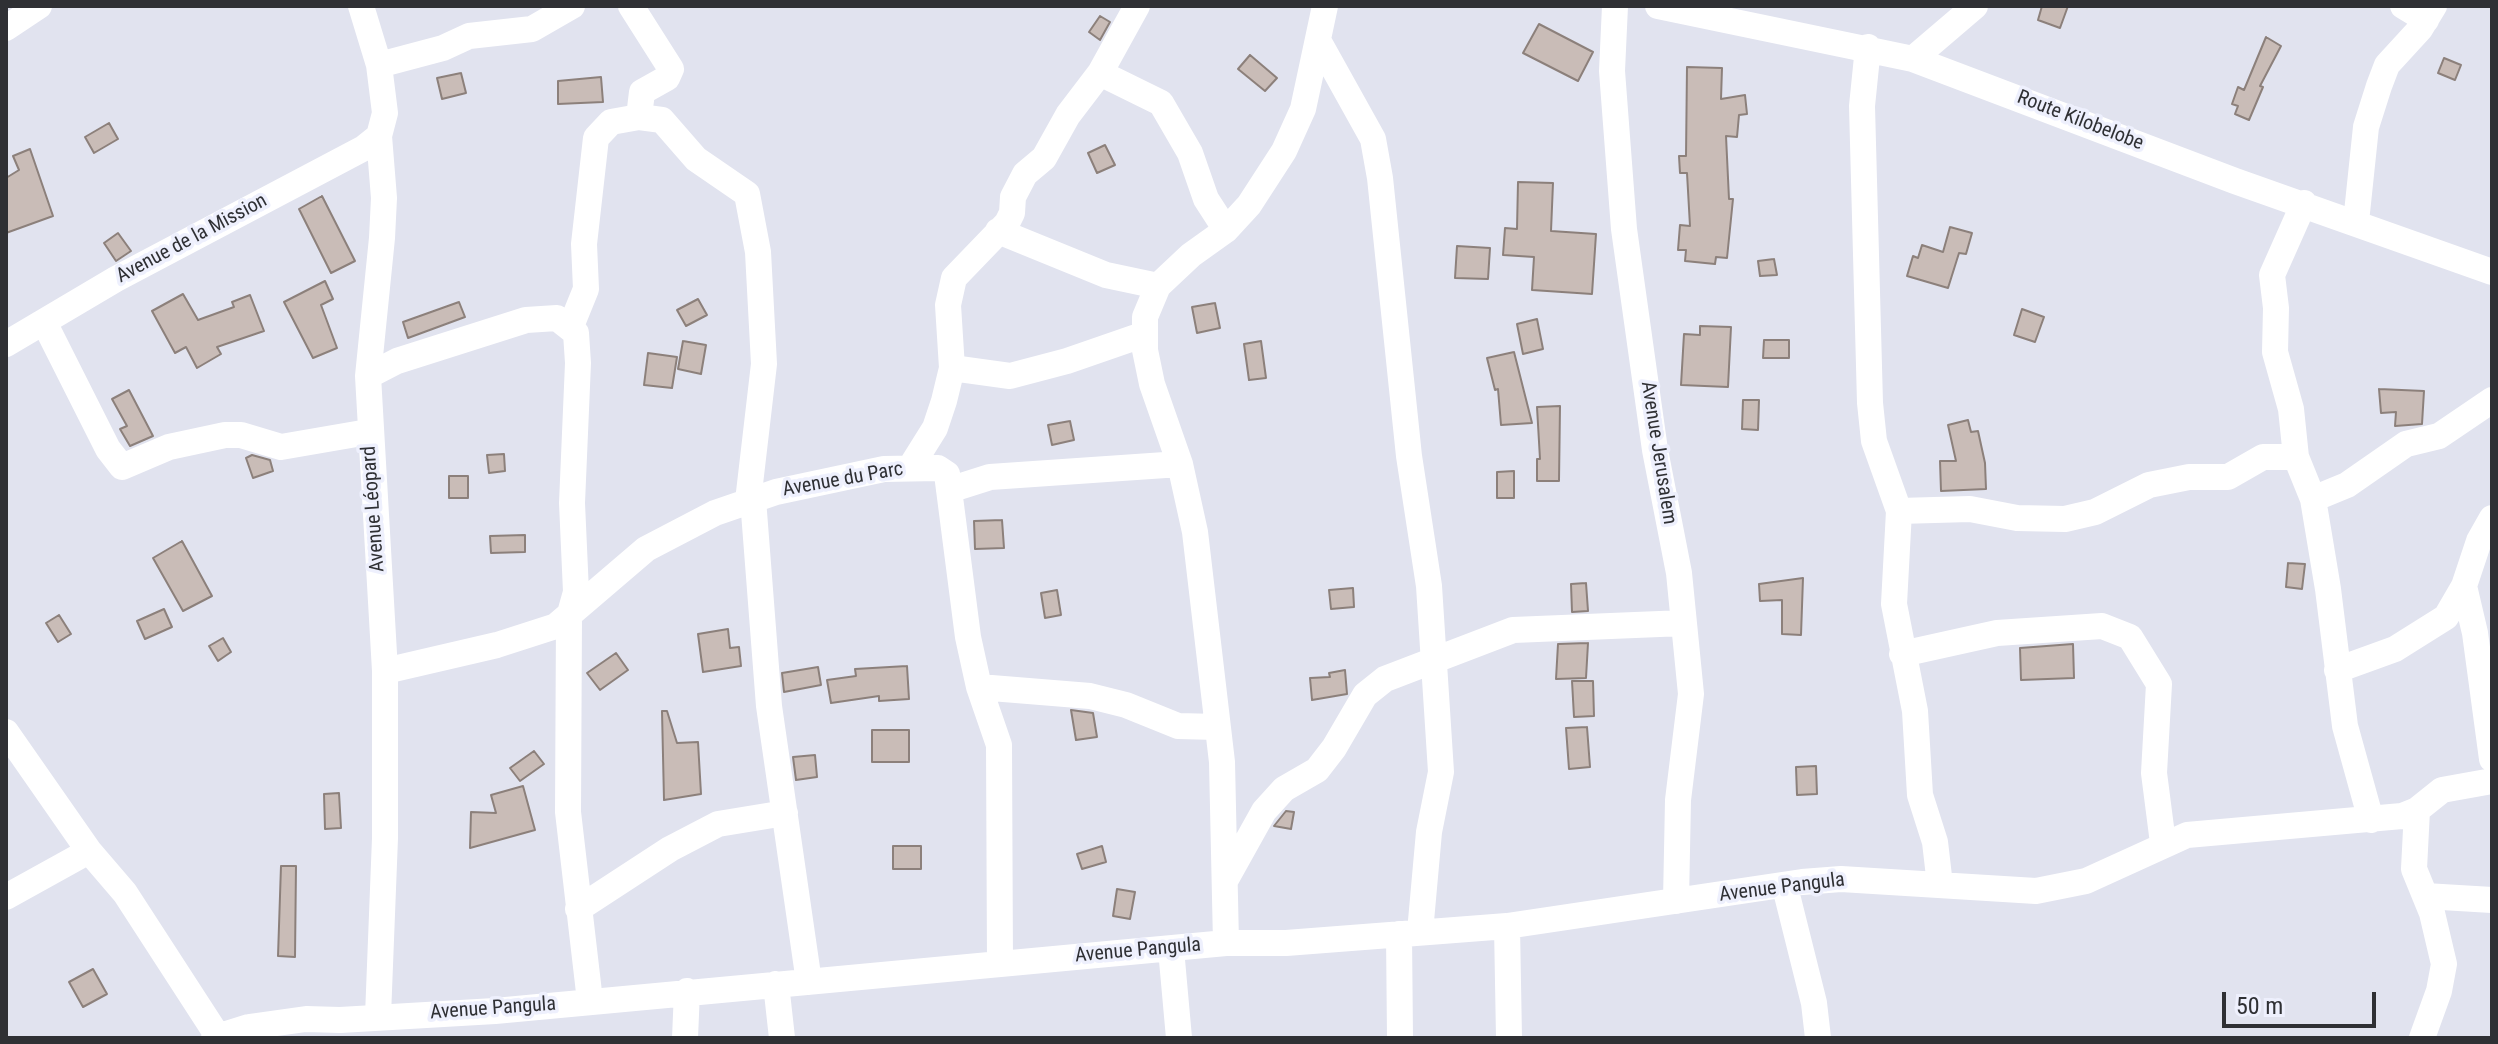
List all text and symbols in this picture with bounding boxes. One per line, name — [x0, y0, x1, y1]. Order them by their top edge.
street label: Route Kilobelobe — [2013, 86, 2147, 156]
street label: Avenue de la Mission — [113, 189, 271, 289]
street label: Avenue Jerusalem — [1635, 380, 1681, 526]
street label: Avenue Léopard — [358, 445, 390, 573]
street label: Avenue du Parc — [781, 458, 905, 502]
street label: Avenue Pangula — [1718, 868, 1846, 908]
street label: Avenue Pangula — [1074, 934, 1202, 968]
scale bar — [2226, 976, 2380, 1026]
text: 50 m — [2236, 992, 2283, 1020]
street label: Avenue Pangula — [429, 993, 557, 1025]

